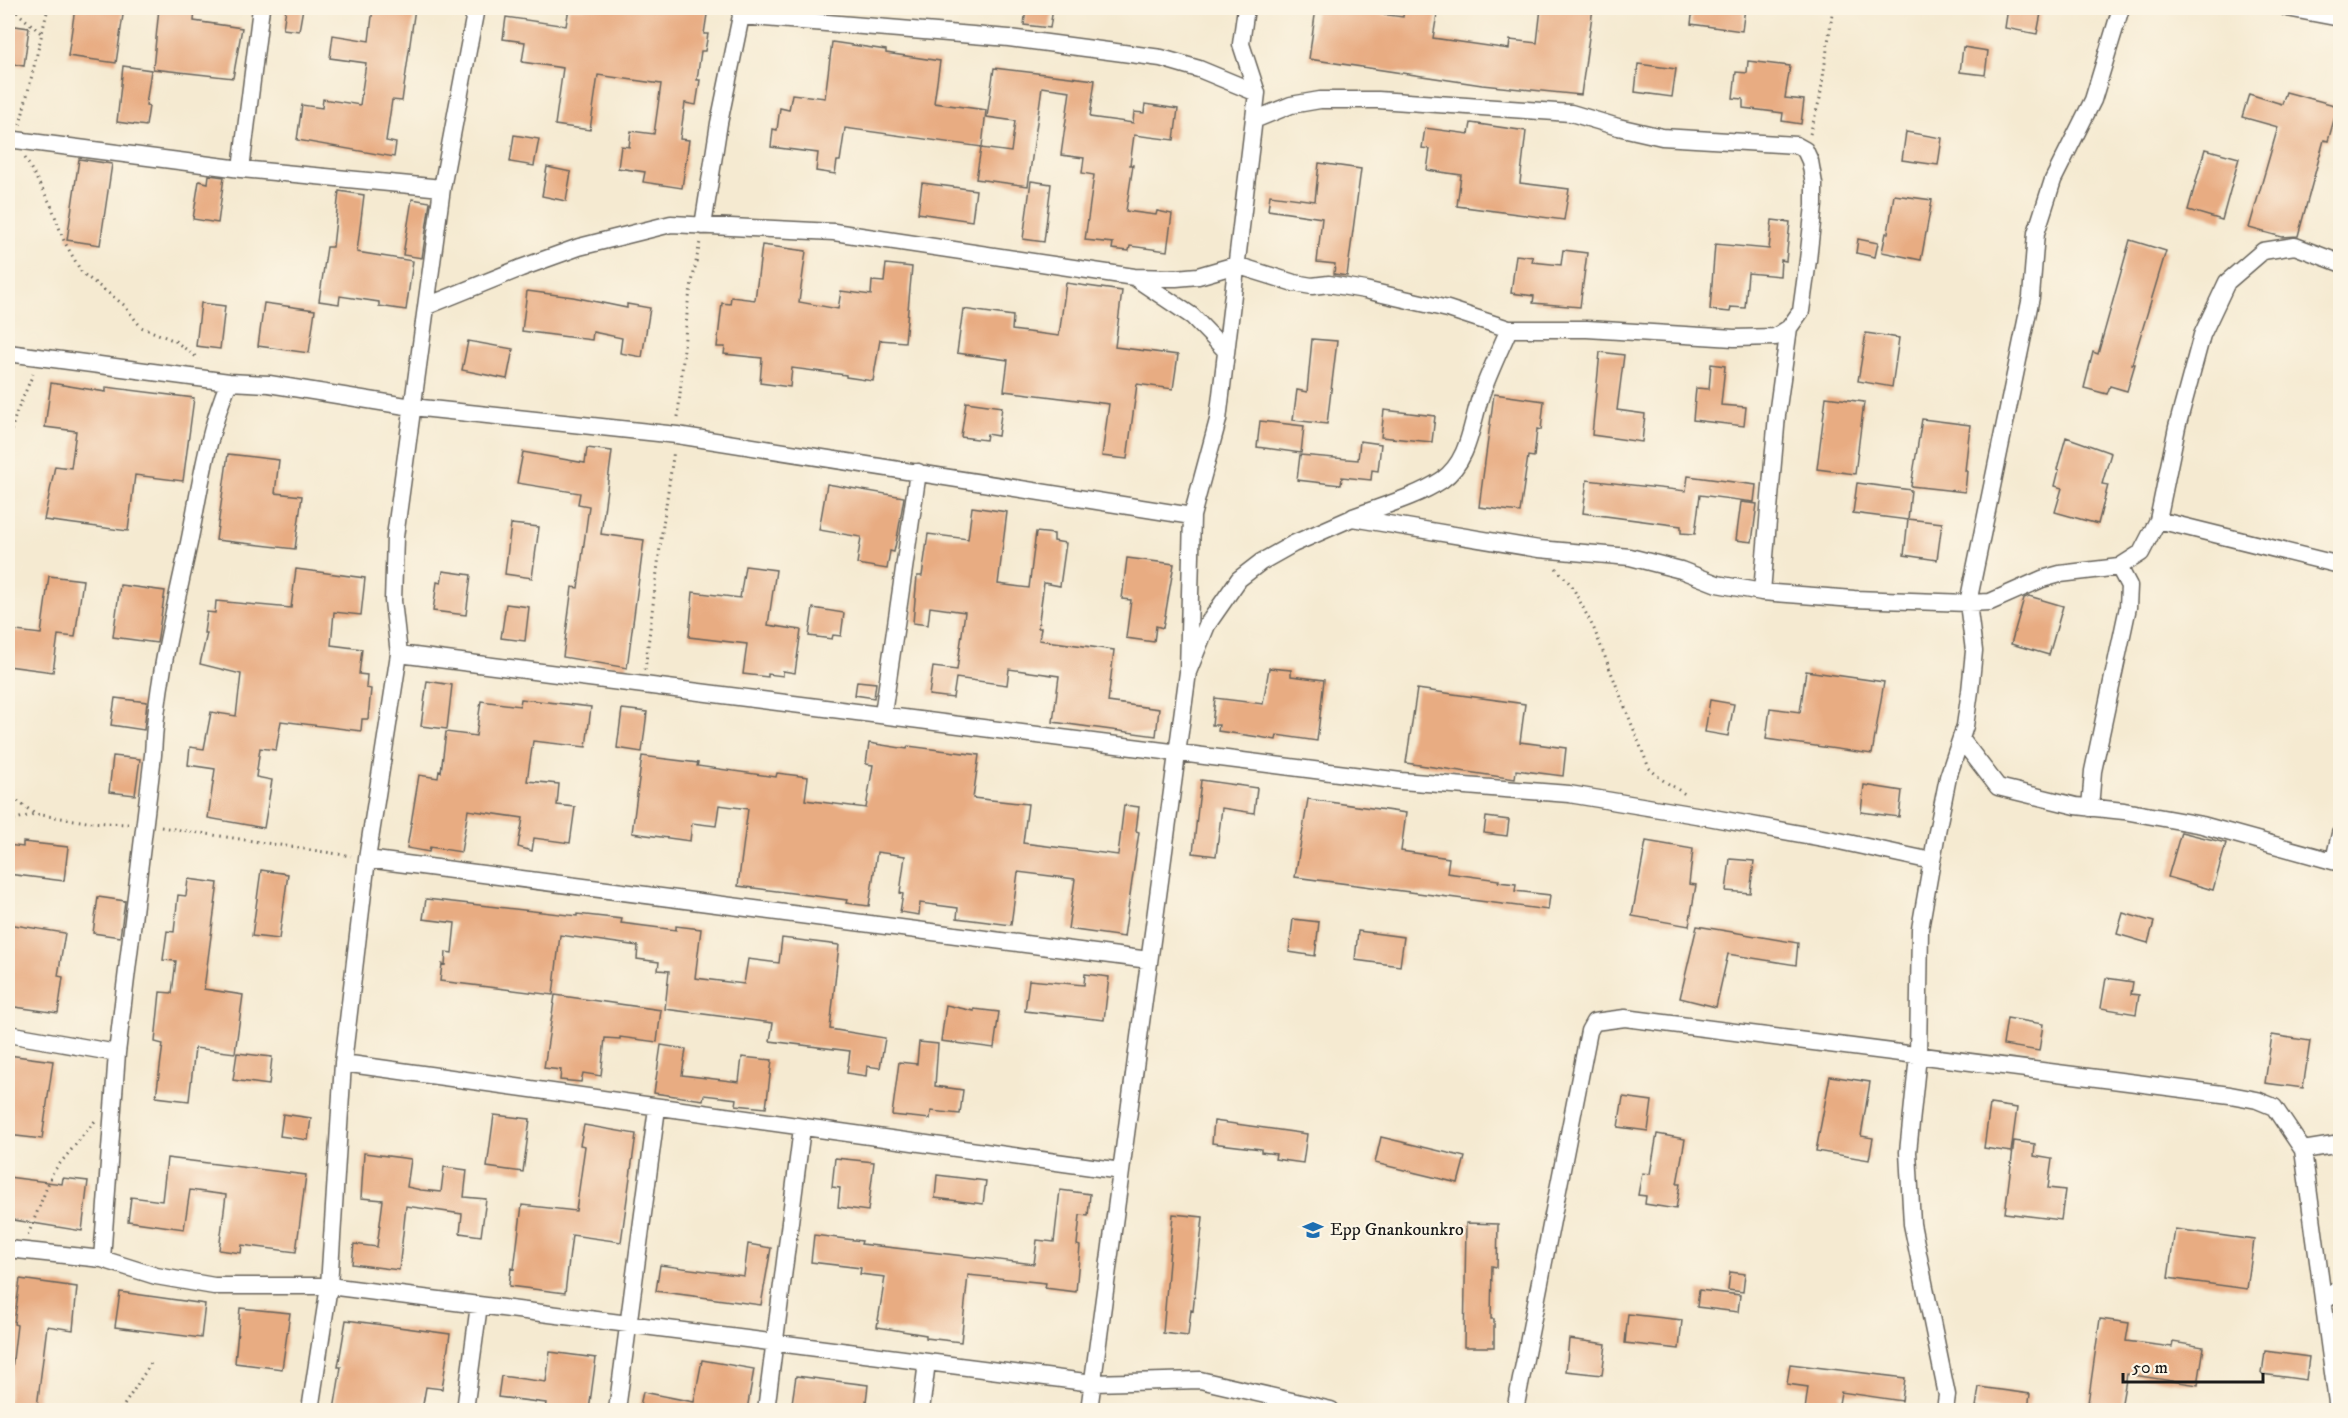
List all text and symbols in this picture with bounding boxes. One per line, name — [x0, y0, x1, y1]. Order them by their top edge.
school or university icon: Epp Gnankounkro — [1301, 1218, 1325, 1242]
place label: Epp Gnankounkro — [1330, 1219, 1464, 1241]
scale bar — [2123, 1346, 2262, 1384]
text: 50 m — [2132, 1357, 2168, 1379]

